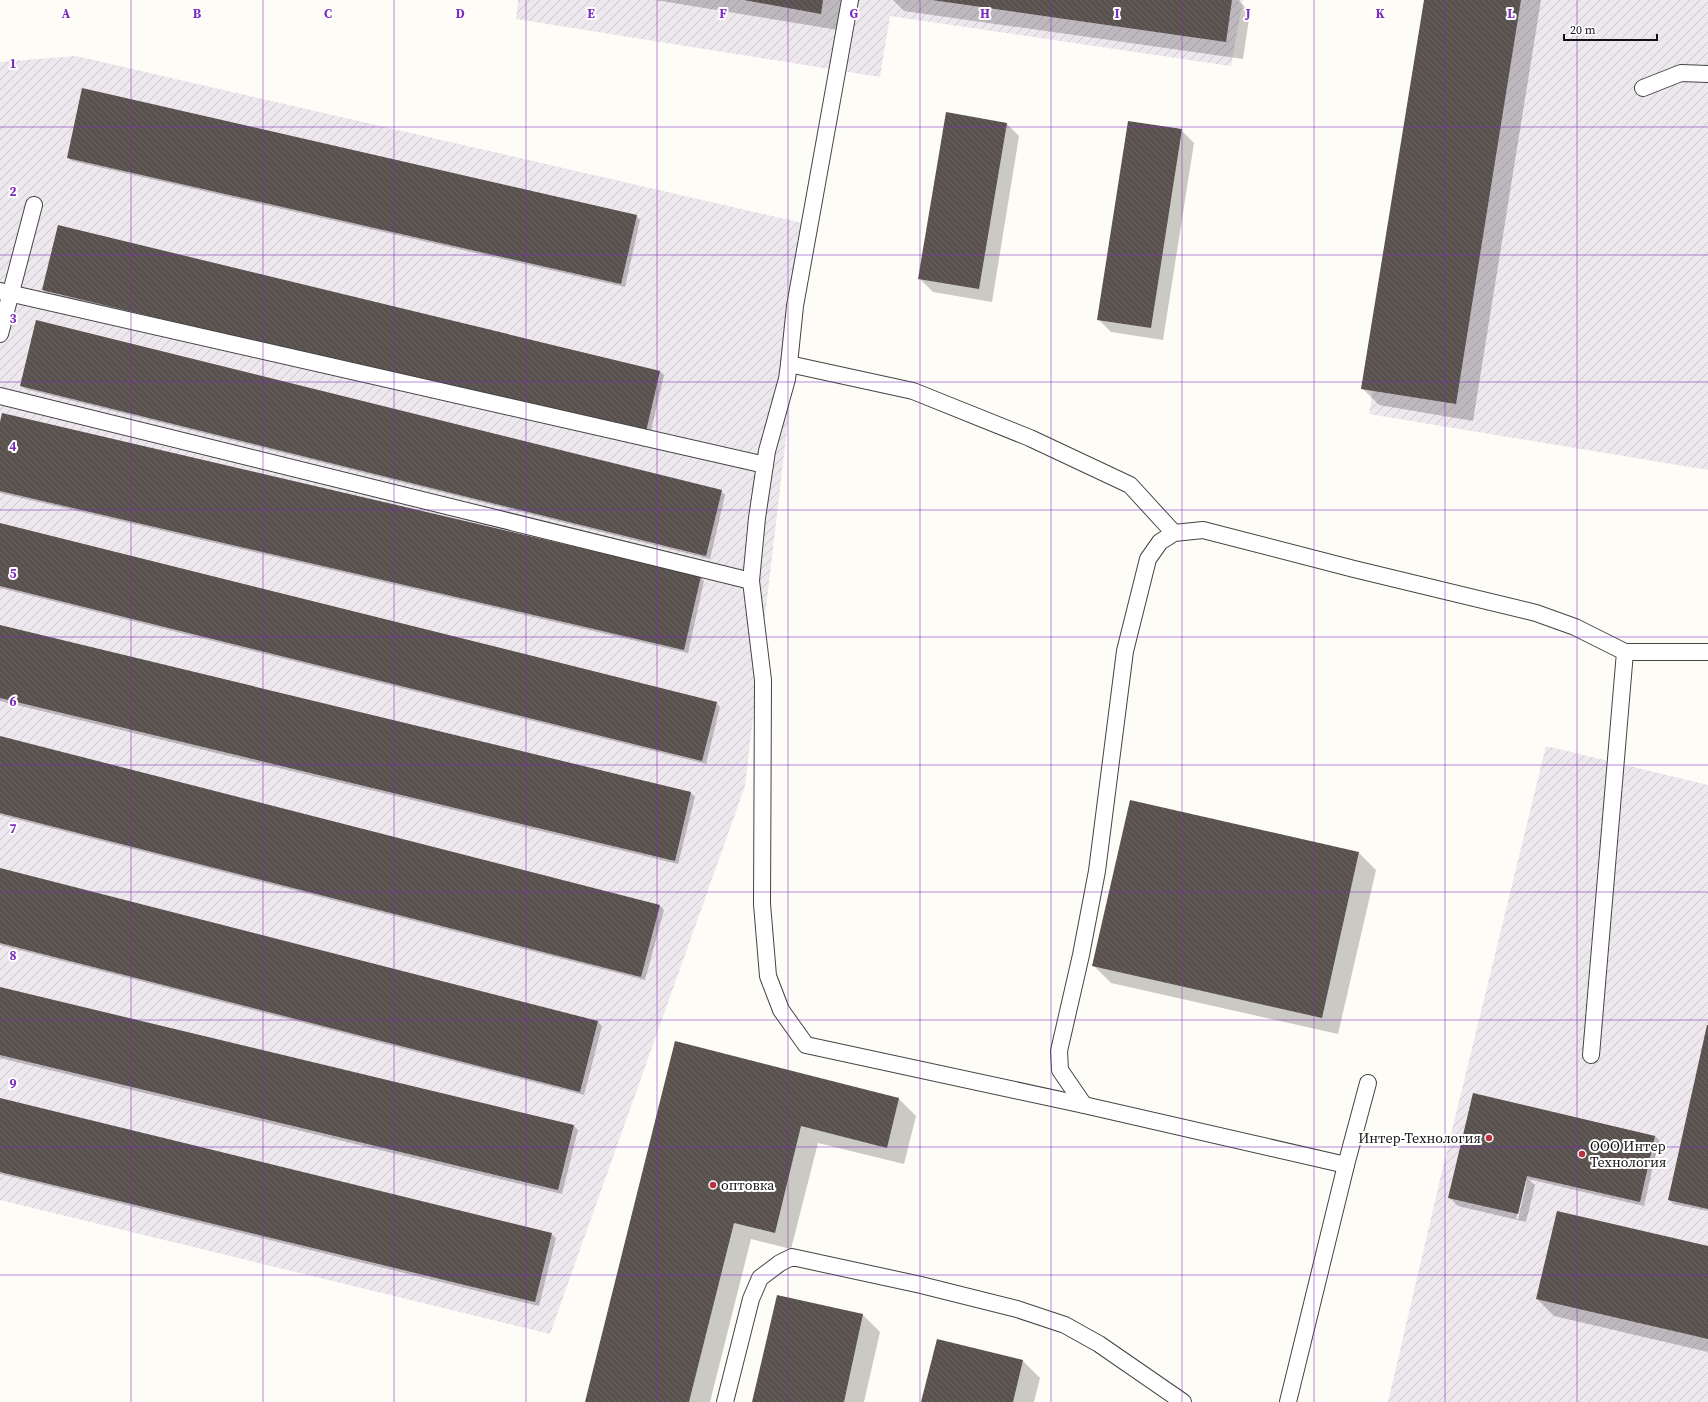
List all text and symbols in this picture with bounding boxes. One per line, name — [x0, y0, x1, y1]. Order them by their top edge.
text: A — [62, 5, 71, 22]
text: B — [193, 5, 202, 22]
text: C — [324, 5, 332, 22]
text: D — [455, 5, 465, 22]
text: E — [587, 5, 595, 22]
text: F — [719, 5, 727, 22]
text: G — [850, 5, 859, 22]
text: H — [980, 5, 990, 22]
text: I — [1114, 5, 1120, 22]
text: J — [1244, 5, 1251, 22]
text: K — [1375, 5, 1385, 22]
text: L — [1507, 5, 1515, 22]
scale bar — [1564, 16, 1657, 42]
text: 20 m — [1570, 22, 1596, 38]
text: 1 — [9, 55, 17, 72]
text: 2 — [9, 183, 17, 200]
text: 3 — [9, 310, 17, 327]
text: 4 — [9, 438, 17, 455]
text: 5 — [9, 565, 17, 582]
text: 6 — [9, 693, 17, 710]
text: 7 — [9, 820, 17, 837]
text: 8 — [9, 947, 17, 964]
text: 9 — [9, 1075, 17, 1092]
place label: Интер-Технология — [1358, 1128, 1481, 1148]
marker: Интер-Технология — [1484, 1133, 1494, 1143]
place label: ООО Интер Технология — [1590, 1136, 1666, 1172]
marker: ООО Интер Технология — [1577, 1149, 1587, 1159]
place label: оптовка — [721, 1175, 775, 1195]
marker: оптовка — [708, 1180, 718, 1190]

